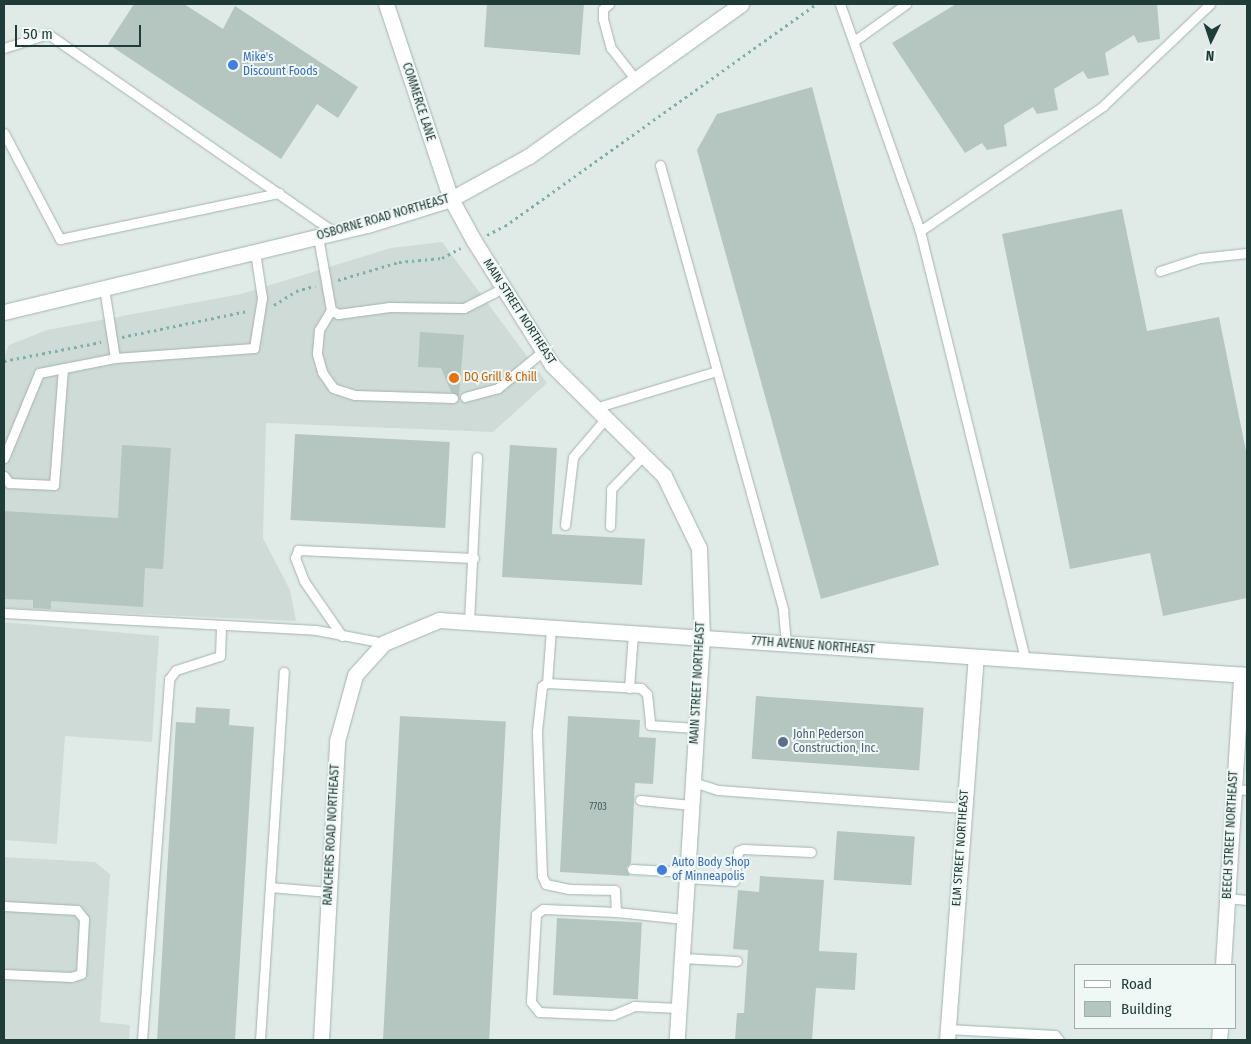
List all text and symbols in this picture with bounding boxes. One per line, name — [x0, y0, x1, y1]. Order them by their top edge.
scale bar — [18, 15, 144, 47]
north arrow — [1186, 15, 1236, 65]
text: 50 m — [23, 25, 53, 43]
text: N — [1205, 47, 1215, 64]
place label: Mike's Discount Foods — [243, 51, 318, 79]
marker: Mike's Discount Foods — [227, 59, 239, 71]
street label: COMMERCE LANE — [399, 61, 437, 143]
street label: OSBORNE ROAD NORTHEAST — [315, 192, 451, 244]
street label: MAIN STREET NORTHEAST — [480, 257, 558, 367]
place label: DQ Grill & Chill — [464, 371, 537, 385]
marker: DQ Grill & Chill — [448, 372, 460, 384]
street label: MAIN STREET NORTHEAST — [688, 621, 708, 745]
street label: 77TH AVENUE NORTHEAST — [751, 635, 875, 657]
place label: John Pederson Construction, Inc. — [793, 728, 878, 756]
marker: John Pederson Construction, Inc. — [777, 736, 789, 748]
street label: RANCHERS ROAD NORTHEAST — [321, 764, 343, 906]
street label: BEECH STREET NORTHEAST — [1220, 771, 1242, 899]
street label: ELM STREET NORTHEAST — [950, 789, 972, 907]
house number: 7703 — [589, 802, 607, 814]
place label: Auto Body Shop of Minneapolis — [672, 856, 750, 884]
marker: Auto Body Shop of Minneapolis — [656, 864, 668, 876]
legend — [1074, 964, 1236, 1029]
text: Road — [1121, 975, 1152, 993]
text: Building — [1121, 1000, 1172, 1018]

